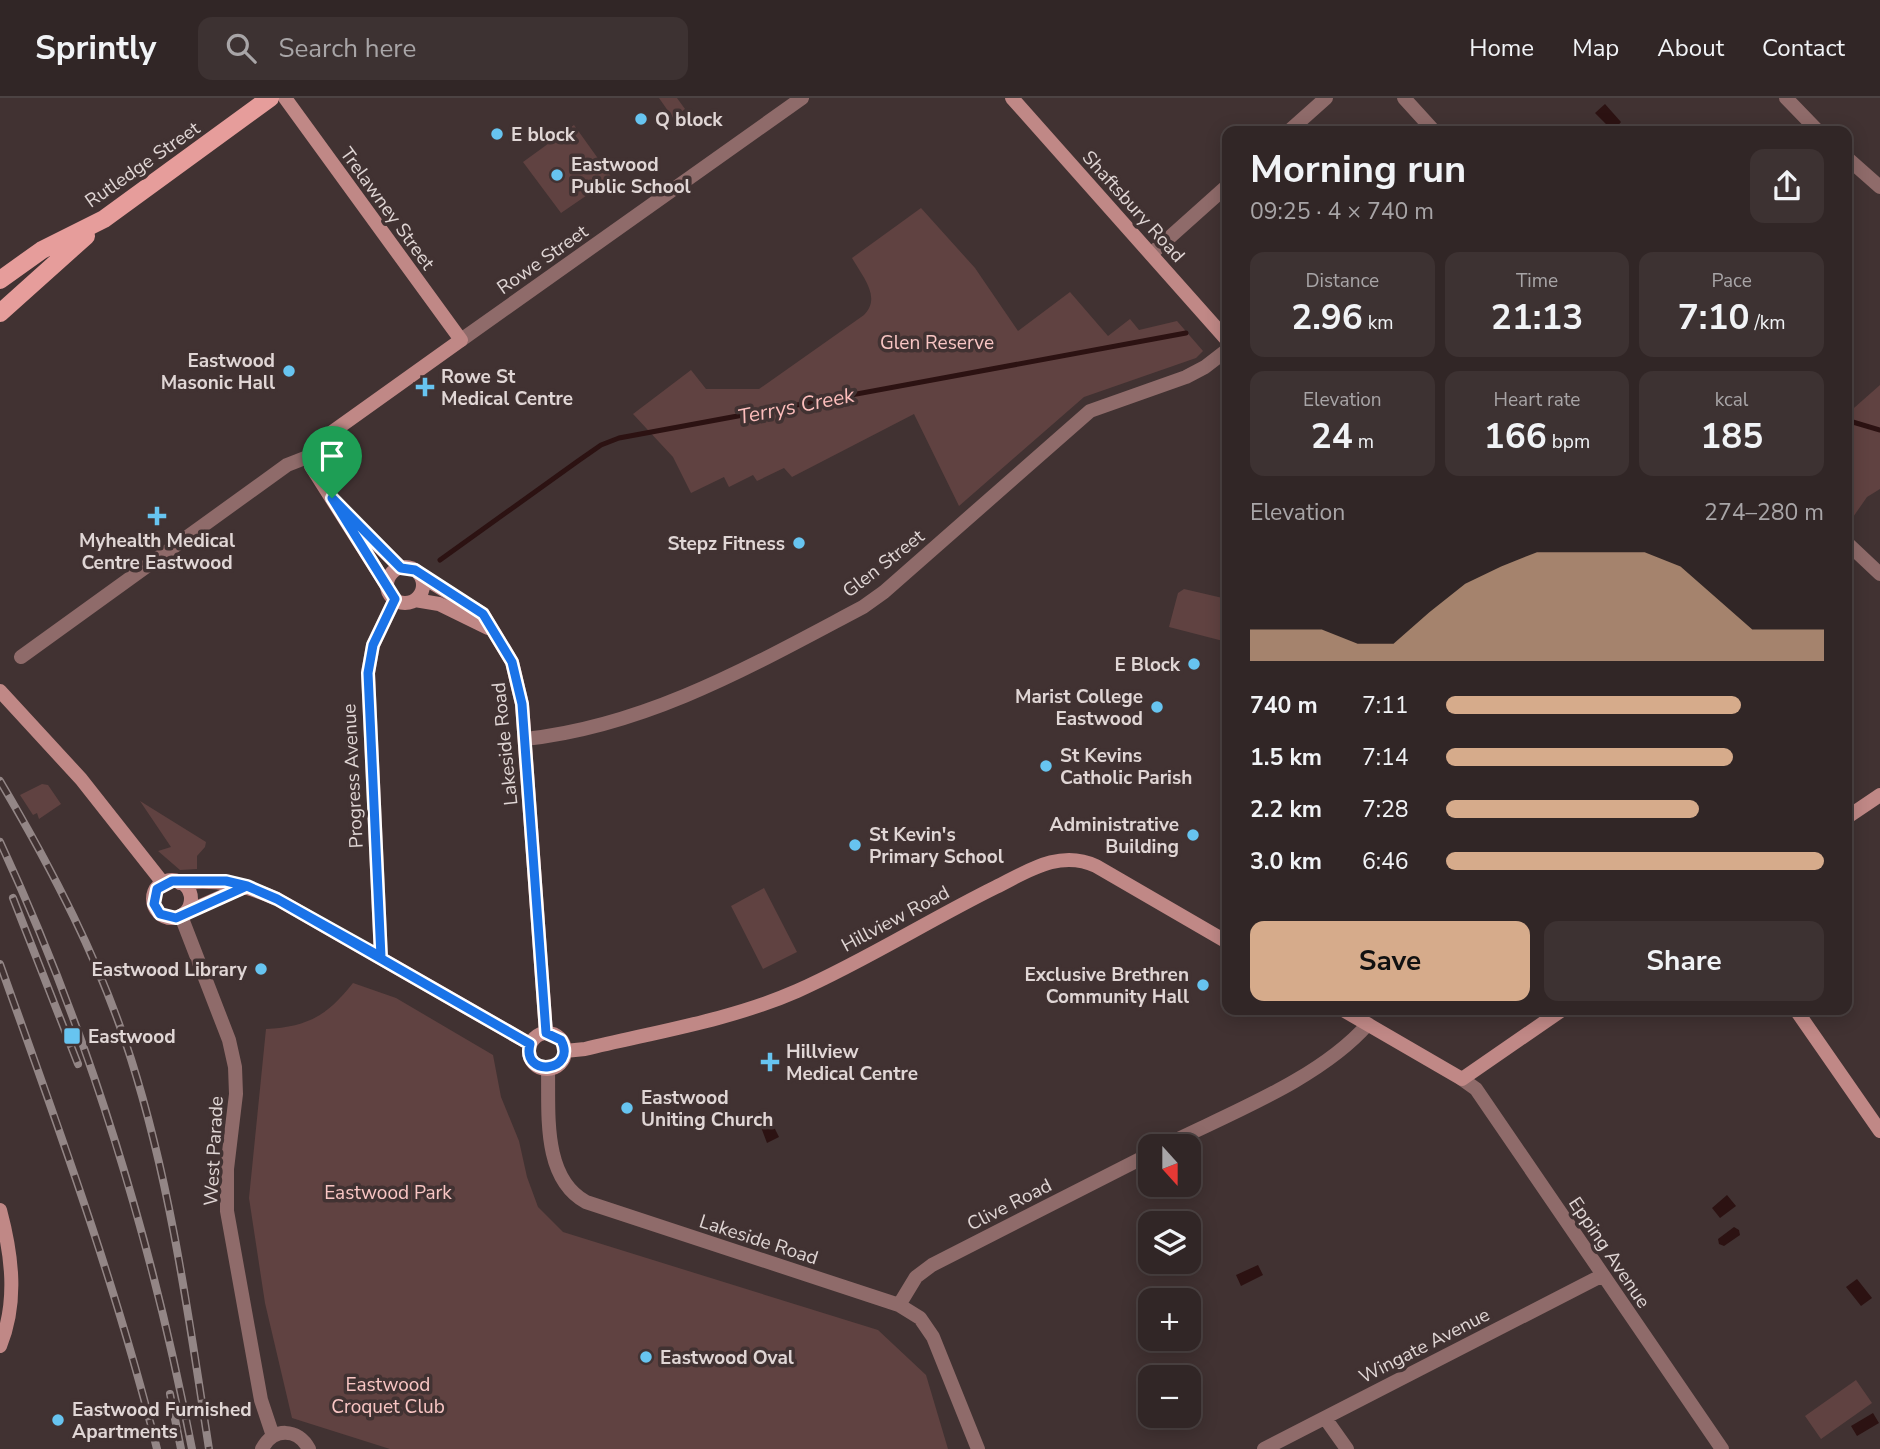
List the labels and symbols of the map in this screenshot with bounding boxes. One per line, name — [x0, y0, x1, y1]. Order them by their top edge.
place label: Q block — [655, 107, 723, 133]
marker: Q block — [633, 111, 649, 127]
street label: Rutledge Street — [80, 115, 205, 214]
place label: E block — [511, 122, 576, 148]
marker: E block — [489, 126, 505, 142]
street label: Trelawney Street — [334, 142, 441, 275]
street label: Shaftsbury Road — [1076, 145, 1190, 268]
place label: Eastwood Public School — [571, 152, 691, 200]
marker: Eastwood Public School — [549, 167, 565, 183]
street label: Rowe Street — [492, 219, 594, 301]
park label: Glen Reserve — [880, 330, 994, 356]
place label: Eastwood Masonic Hall — [161, 348, 275, 396]
marker: Eastwood Masonic Hall — [281, 363, 297, 379]
place label: Rowe St Medical Centre — [441, 364, 573, 412]
marker: Rowe St Medical Centre — [415, 377, 435, 397]
water label: Terrys Creek — [735, 381, 857, 431]
pin — [302, 426, 362, 498]
marker: Myhealth Medical Centre Eastwood — [147, 506, 167, 526]
street label: Glen Street — [837, 523, 930, 604]
place label: Myhealth Medical Centre Eastwood — [79, 528, 235, 576]
place label: Stepz Fitness — [667, 531, 785, 557]
marker: Stepz Fitness — [791, 535, 807, 551]
place label: E Block — [1114, 652, 1181, 678]
marker: E Block — [1186, 656, 1202, 672]
street label: Lakeside Road — [486, 681, 524, 807]
place label: Marist College Eastwood — [1015, 684, 1143, 732]
marker: Marist College Eastwood — [1149, 699, 1165, 715]
street label: Progress Avenue — [336, 703, 370, 849]
place label: St Kevins Catholic Parish — [1060, 743, 1192, 791]
marker: St Kevins Catholic Parish — [1038, 758, 1054, 774]
place label: Administrative Building — [1050, 812, 1179, 860]
place label: St Kevin's Primary School — [869, 822, 1004, 870]
marker: Administrative Building — [1185, 827, 1201, 843]
marker: St Kevin's Primary School — [847, 837, 863, 853]
street label: Hillview Road — [837, 879, 954, 958]
place label: Eastwood Library — [92, 957, 248, 983]
marker: Eastwood Library — [253, 961, 269, 977]
place label: Exclusive Brethren Community Hall — [1024, 962, 1189, 1010]
marker: Exclusive Brethren Community Hall — [1195, 977, 1211, 993]
place label: Eastwood — [88, 1024, 176, 1050]
marker: Eastwood — [62, 1026, 82, 1046]
place label: Hillview Medical Centre — [786, 1039, 918, 1087]
marker: Hillview Medical Centre — [760, 1052, 780, 1072]
place label: Eastwood Uniting Church — [641, 1085, 773, 1133]
street label: West Parade — [198, 1095, 230, 1207]
marker: Eastwood Uniting Church — [619, 1100, 635, 1116]
north arrow — [1138, 1134, 1200, 1197]
street label: Clive Road — [963, 1172, 1056, 1237]
park label: Eastwood Park — [324, 1180, 452, 1206]
street label: Epping Avenue — [1562, 1192, 1656, 1313]
street label: Lakeside Road — [696, 1208, 821, 1271]
street label: Wingate Avenue — [1355, 1302, 1494, 1390]
place label: Eastwood Oval — [660, 1345, 794, 1371]
marker: Eastwood Oval — [638, 1349, 654, 1365]
park label: Eastwood Croquet Club — [331, 1372, 445, 1420]
place label: Eastwood Furnished Apartments — [72, 1397, 252, 1445]
marker: Eastwood Furnished Apartments — [50, 1412, 66, 1428]

